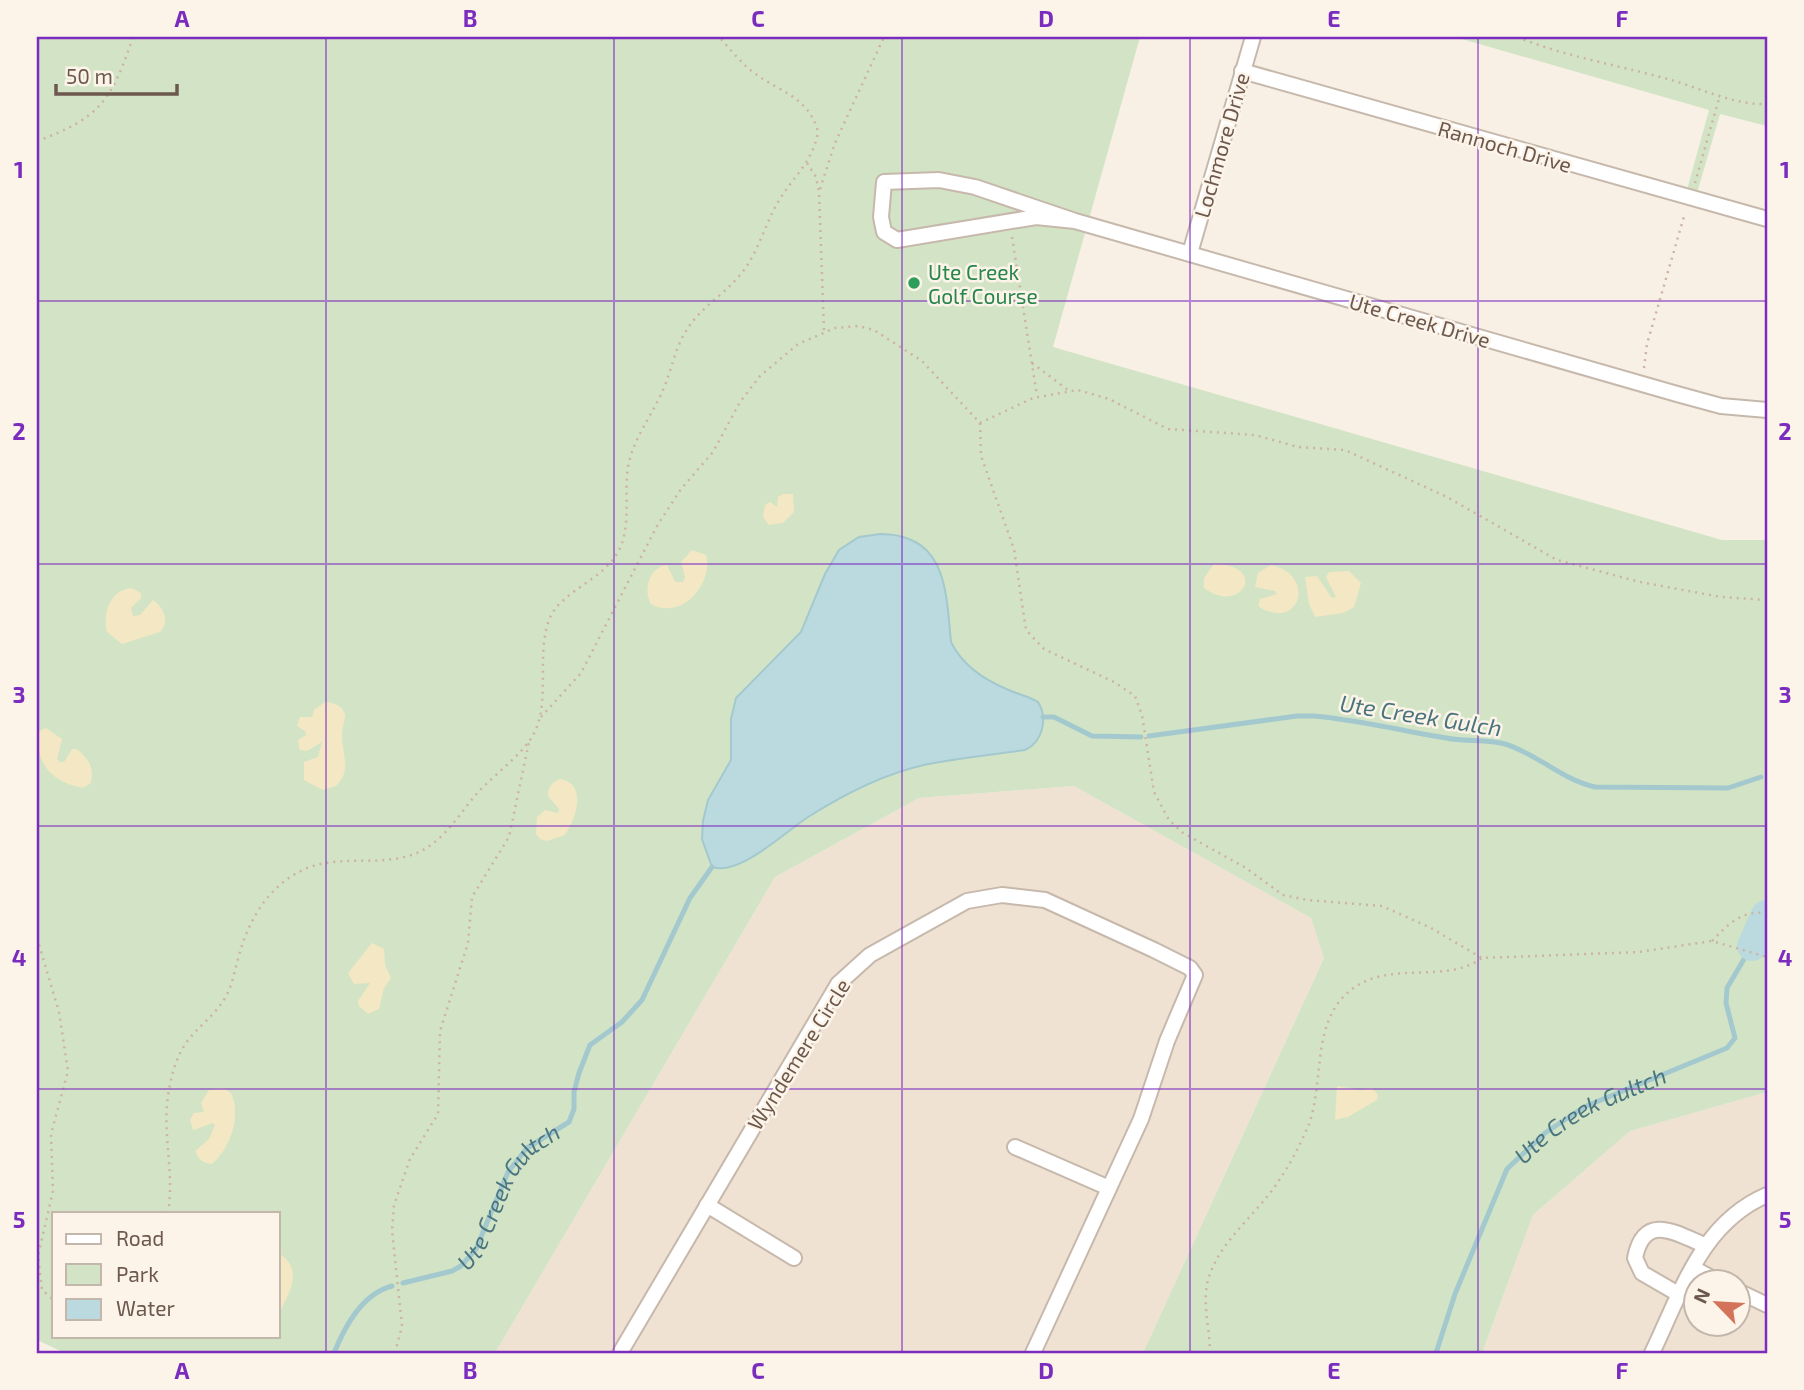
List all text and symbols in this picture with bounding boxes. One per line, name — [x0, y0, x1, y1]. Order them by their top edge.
text: A — [174, 4, 190, 32]
text: B — [463, 4, 477, 32]
text: C — [751, 4, 765, 32]
text: D — [1038, 4, 1054, 32]
text: E — [1327, 4, 1341, 32]
text: F — [1616, 4, 1629, 32]
scale bar — [56, 52, 177, 96]
text: 50 m — [66, 63, 113, 88]
street label: Lochmore Drive — [1188, 70, 1254, 220]
street label: Rannoch Drive — [1435, 115, 1575, 177]
text: 1 — [14, 155, 24, 183]
text: 1 — [1780, 155, 1790, 183]
place label: Ute Creek Golf Course — [928, 259, 1038, 308]
marker: Ute Creek Golf Course — [906, 275, 922, 291]
street label: Ute Creek Drive — [1347, 288, 1493, 352]
text: 2 — [12, 417, 26, 445]
text: 2 — [1778, 417, 1792, 445]
text: 3 — [12, 680, 26, 708]
text: 3 — [1778, 680, 1792, 708]
water label: Ute Creek Gulch — [1338, 688, 1504, 742]
text: 4 — [12, 943, 26, 971]
text: 4 — [1778, 943, 1792, 971]
street label: Wyndemere Circle — [741, 974, 855, 1134]
water label: Ute Creek Gultch — [1508, 1061, 1670, 1169]
water label: Ute Creek Gultch — [451, 1117, 565, 1275]
text: 5 — [13, 1205, 25, 1233]
text: 5 — [1779, 1205, 1791, 1233]
legend — [52, 1212, 280, 1338]
text: Road — [116, 1225, 164, 1250]
text: Park — [116, 1261, 159, 1286]
north arrow — [1682, 1268, 1752, 1338]
text: N — [1688, 1285, 1714, 1307]
text: Water — [116, 1295, 175, 1320]
text: A — [174, 1356, 190, 1384]
text: B — [463, 1356, 477, 1384]
text: C — [751, 1356, 765, 1384]
text: D — [1038, 1356, 1054, 1384]
text: E — [1327, 1356, 1341, 1384]
text: F — [1616, 1356, 1629, 1384]

